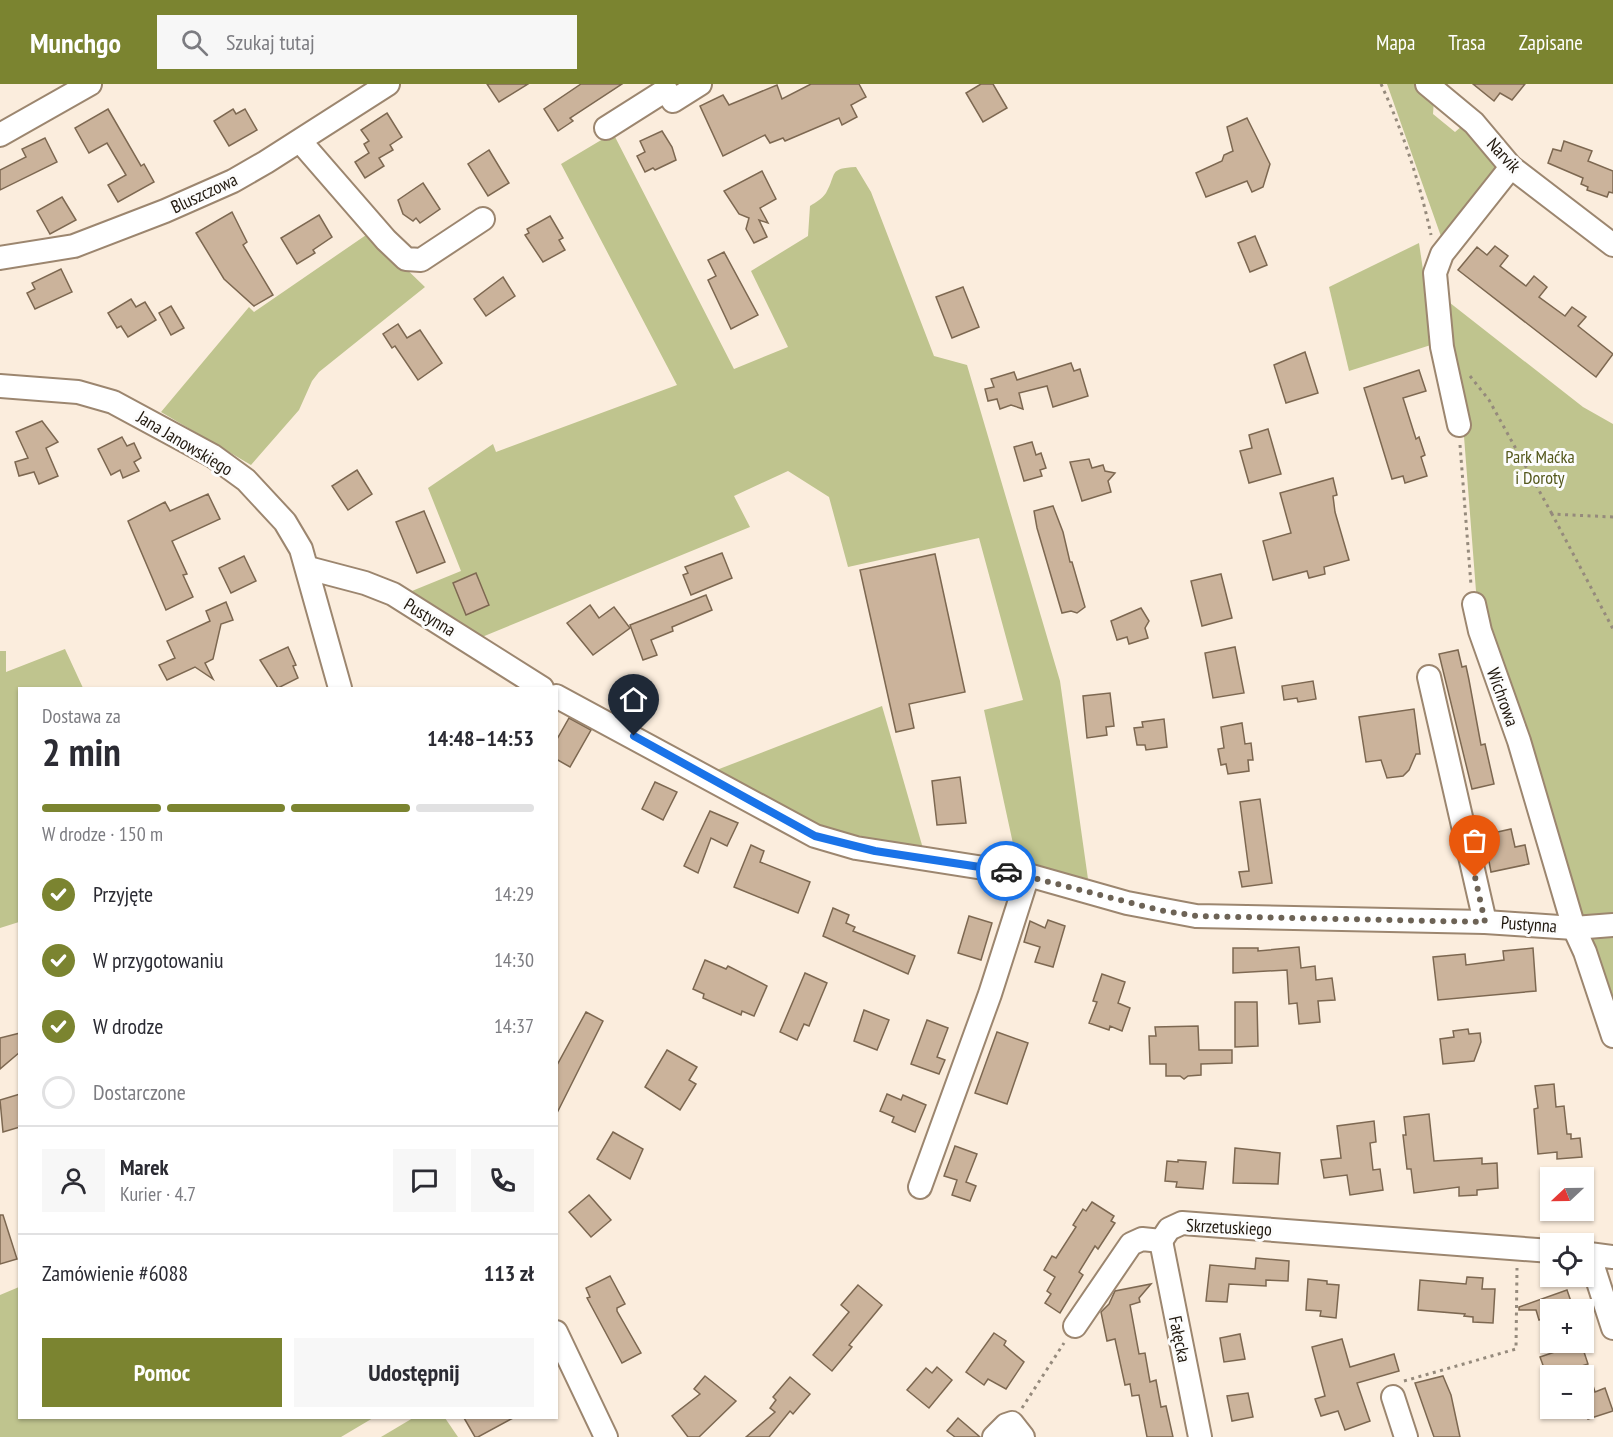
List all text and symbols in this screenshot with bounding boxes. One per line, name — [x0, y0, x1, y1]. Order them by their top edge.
search box — [157, 15, 577, 69]
text: Munchgo — [30, 24, 121, 61]
icon: search — [178, 26, 211, 59]
text: Szukaj tutaj — [226, 28, 315, 56]
text: Mapa — [1376, 29, 1415, 56]
text: Trasa — [1448, 29, 1486, 56]
text: Zapisane — [1519, 29, 1583, 56]
street label: Narvik — [1482, 133, 1526, 177]
street label: Bluszczowa — [167, 168, 241, 218]
street label: Jana Janowskiego — [132, 405, 237, 481]
park label: Park Maćka i Doroty — [1505, 445, 1575, 489]
street label: Pustynna — [400, 593, 460, 641]
street label: Wichrowa — [1482, 665, 1524, 729]
pin — [608, 674, 659, 736]
icon: home — [617, 683, 650, 716]
text: Dostawa za — [42, 703, 121, 729]
text: 14:48–14:53 — [427, 724, 534, 752]
text: 2 min — [42, 726, 121, 777]
pin — [1449, 815, 1500, 877]
text: W drodze · 150 m — [42, 821, 163, 847]
icon: bag — [1458, 824, 1491, 857]
courier — [976, 841, 1036, 901]
icon: car — [990, 855, 1023, 888]
icon: check — [42, 878, 75, 911]
text: Przyjęte — [93, 880, 153, 908]
text: 14:29 — [494, 881, 534, 907]
street label: Pustynna — [1500, 911, 1558, 937]
icon: check — [42, 944, 75, 977]
text: W przygotowaniu — [93, 946, 224, 974]
text: 14:30 — [494, 947, 534, 973]
icon: check — [42, 1010, 75, 1043]
text: W drodze — [93, 1012, 163, 1040]
text: 14:37 — [494, 1013, 534, 1039]
text: Dostarczone — [93, 1078, 186, 1106]
button: person — [42, 1149, 105, 1212]
button: chat — [393, 1149, 456, 1212]
button: phone — [471, 1149, 534, 1212]
text: Marek — [120, 1153, 169, 1181]
north arrow — [1540, 1167, 1594, 1221]
map controls — [1540, 1167, 1594, 1419]
text: Kurier · 4.7 — [120, 1181, 196, 1207]
street label: Skrzetuskiego — [1186, 1213, 1273, 1241]
button: locate — [1540, 1233, 1594, 1287]
text: Zamówienie #6088 — [42, 1259, 188, 1287]
text: 113 zł — [484, 1259, 534, 1287]
button: + — [1540, 1299, 1594, 1353]
street label: Fałęcka — [1164, 1314, 1196, 1364]
button: Pomoc — [42, 1338, 282, 1407]
button: Udostępnij — [294, 1338, 534, 1407]
button: − — [1540, 1365, 1594, 1419]

